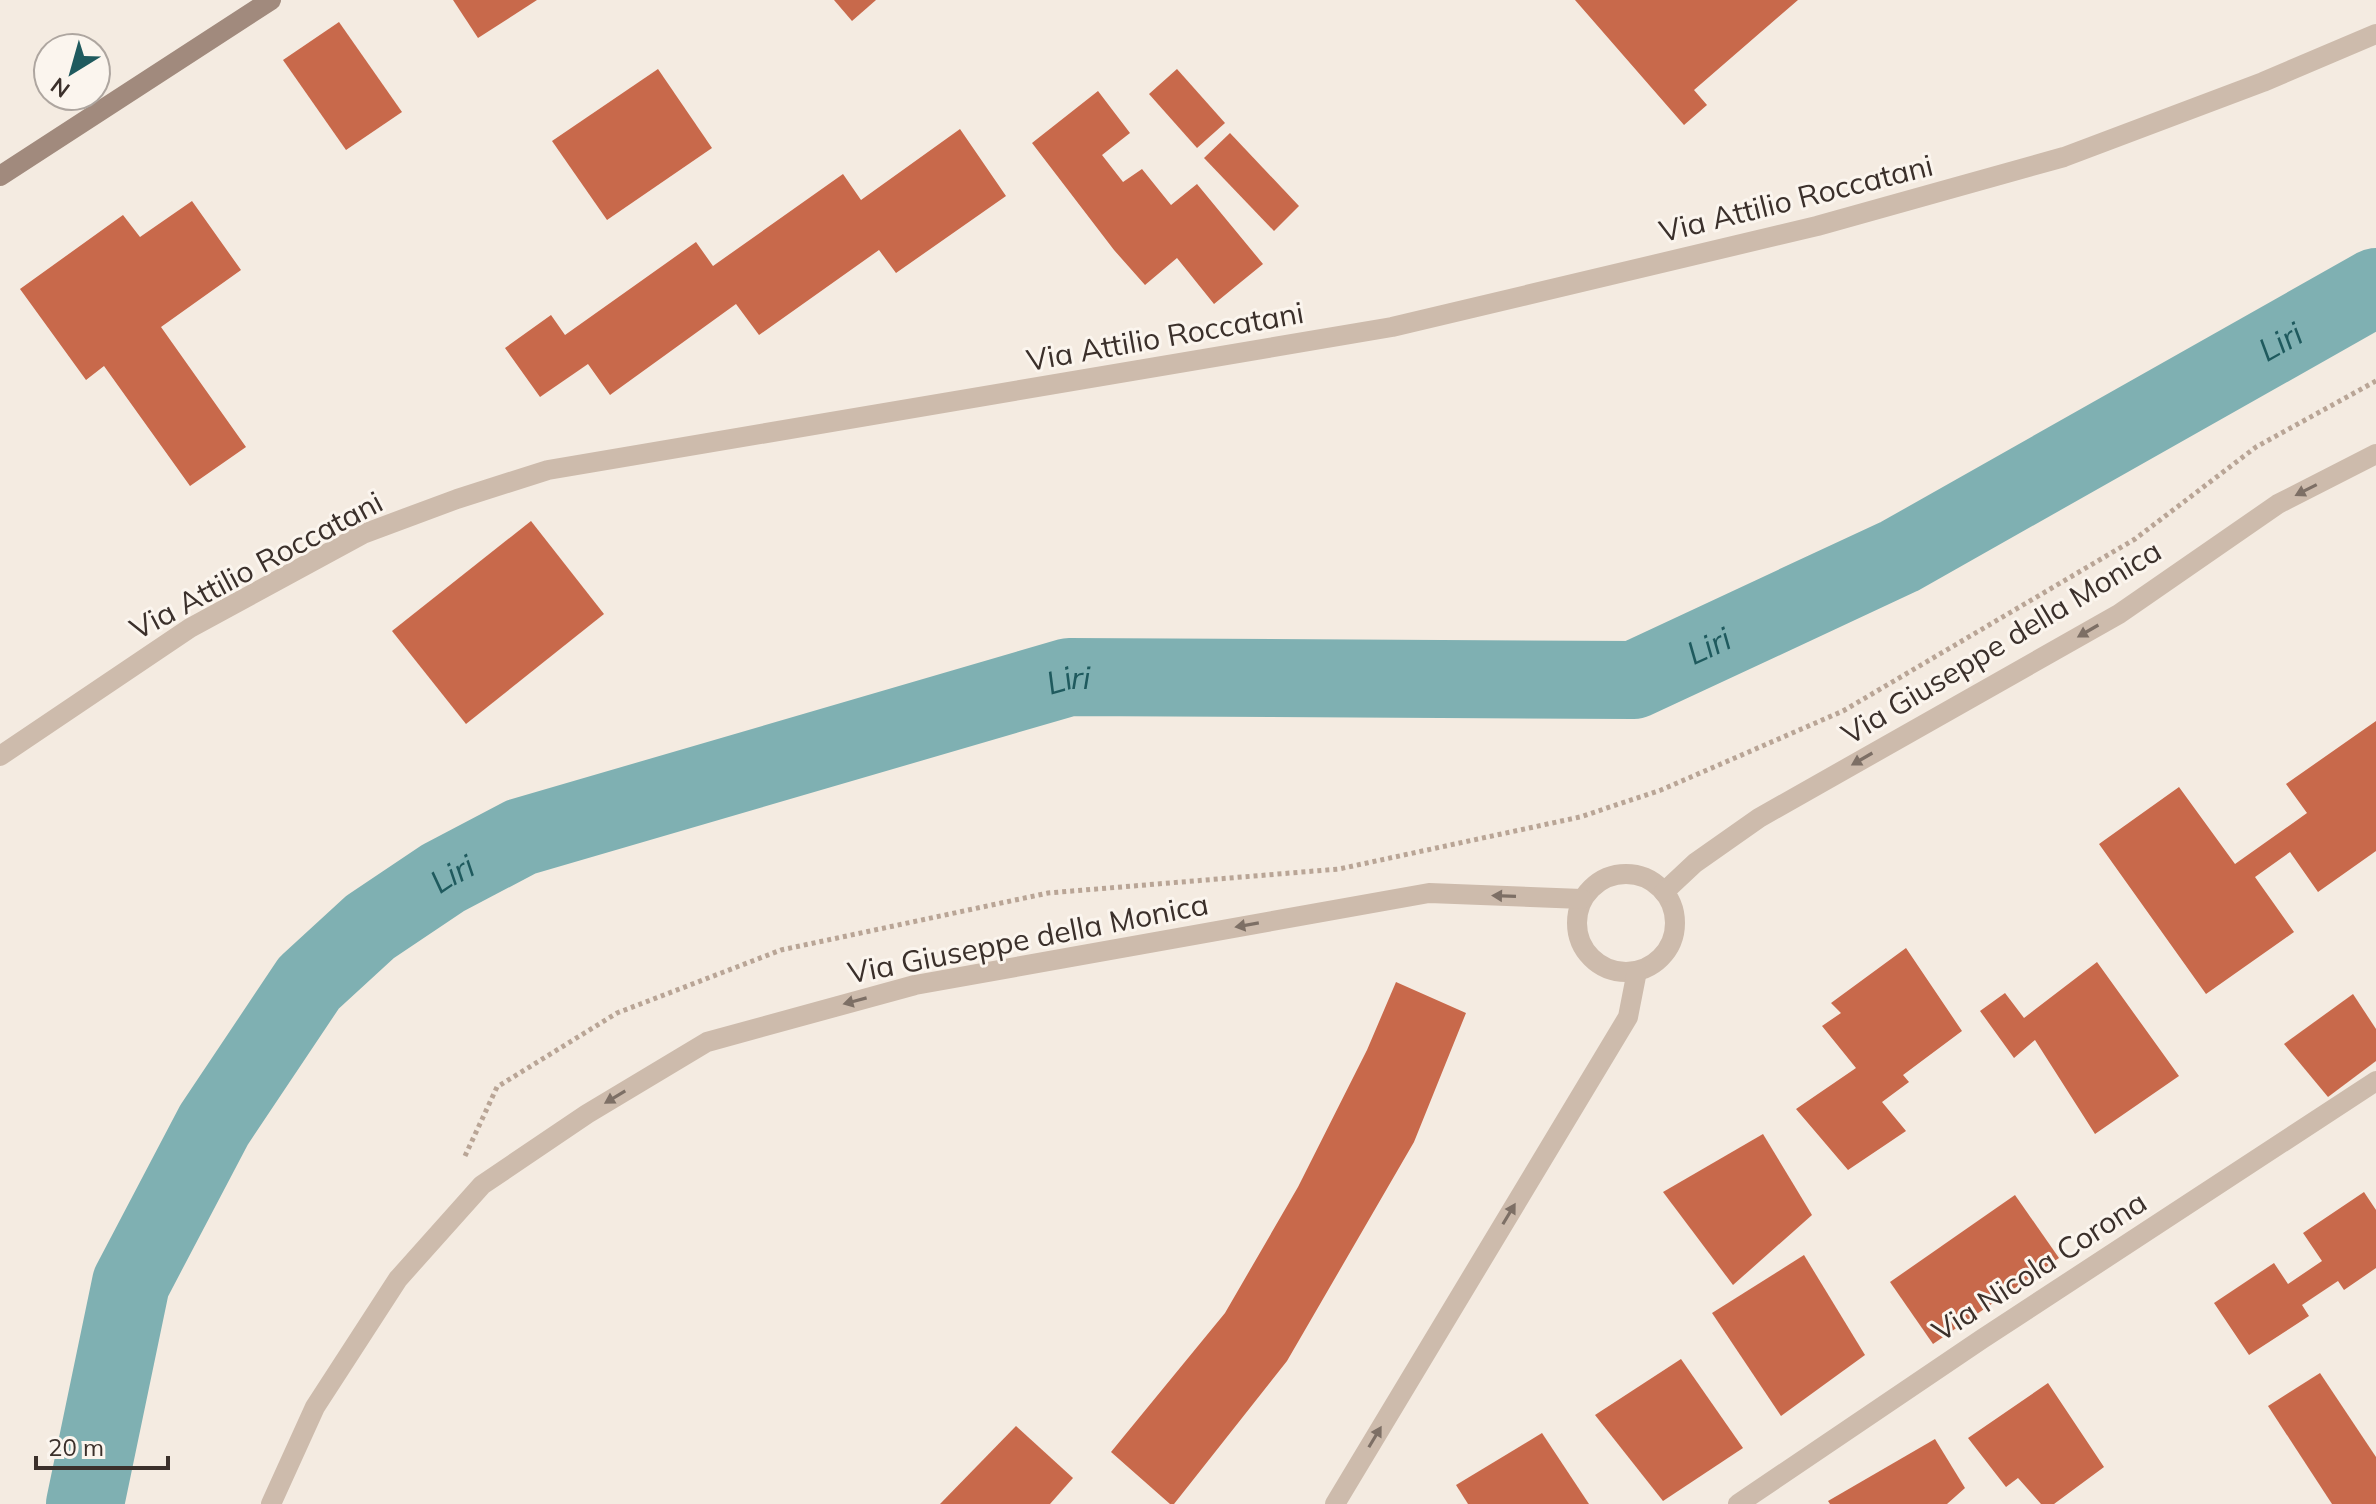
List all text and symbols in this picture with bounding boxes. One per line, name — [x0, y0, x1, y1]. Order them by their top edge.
north arrow — [32, 32, 112, 112]
text: N — [45, 72, 75, 104]
street label: Via Attilio Roccatani — [1655, 146, 1937, 250]
street label: Via Attilio Roccatani — [1024, 293, 1306, 379]
water label: Liri — [2251, 313, 2310, 369]
street label: Via Attilio Roccatani — [123, 482, 389, 648]
one-way arrow — [2295, 483, 2318, 496]
street label: Via Giuseppe della Monica — [1834, 531, 2168, 753]
water label: Liri — [1680, 618, 1737, 673]
one-way arrow — [2077, 624, 2100, 638]
water label: Liri — [1041, 657, 1091, 703]
one-way arrow — [1851, 752, 1873, 766]
water label: Liri — [422, 845, 481, 901]
street label: Via Giuseppe della Monica — [845, 884, 1211, 992]
one-way arrow — [1491, 889, 1516, 902]
one-way arrow — [1235, 920, 1260, 932]
one-way arrow — [842, 995, 866, 1008]
one-way arrow — [604, 1090, 627, 1104]
street label: Via Nicola Corona — [1925, 1182, 2153, 1350]
one-way arrow — [1502, 1203, 1516, 1225]
scale bar — [36, 1420, 168, 1470]
one-way arrow — [1368, 1426, 1382, 1448]
text: 20 m — [48, 1432, 104, 1462]

